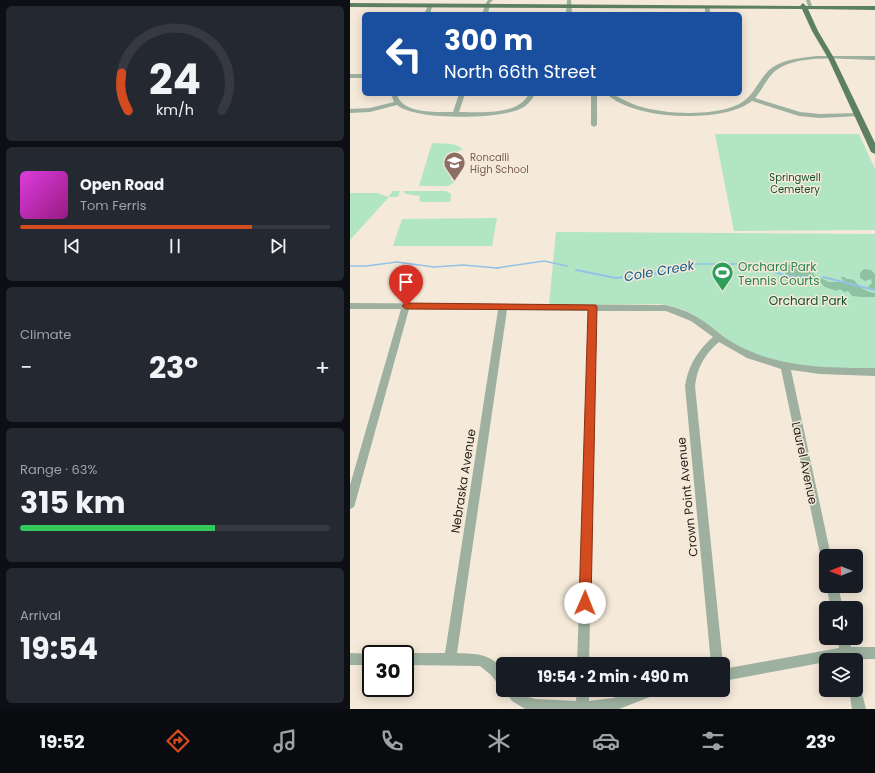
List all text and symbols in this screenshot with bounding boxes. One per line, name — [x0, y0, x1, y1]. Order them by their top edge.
text: 300 m — [444, 21, 533, 60]
icon: left — [378, 28, 430, 80]
text: 24 — [149, 50, 201, 109]
text: North 66th Street — [444, 59, 596, 84]
text: km/h — [156, 100, 194, 120]
school or university icon: Roncalli High School — [442, 150, 468, 183]
place label: Roncalli High School — [470, 150, 529, 177]
park label: Springwell Cemetery — [769, 170, 821, 197]
text: Open Road — [80, 174, 164, 195]
text: Tom Ferris — [80, 196, 147, 215]
icon: previous — [61, 235, 83, 257]
icon: pause — [164, 235, 186, 257]
icon: next — [267, 235, 289, 257]
water label: Cole Creek — [622, 255, 697, 287]
place label: Orchard Park Tennis Courts — [738, 258, 819, 289]
sports icon: Orchard Park Tennis Courts — [709, 260, 735, 293]
pin — [389, 265, 423, 306]
icon: arrive — [395, 271, 417, 293]
park label: Orchard Park — [769, 292, 848, 309]
text: Climate — [20, 325, 71, 344]
text: 23° — [149, 346, 198, 389]
text: − — [20, 352, 32, 383]
text: + — [315, 352, 330, 383]
street label: Laurel Avenue — [788, 420, 822, 506]
street label: Nebraska Avenue — [446, 428, 480, 534]
street label: Crown Point Avenue — [672, 436, 702, 558]
text: Range · 63% — [20, 460, 97, 479]
text: 315 km — [20, 481, 126, 524]
north arrow — [819, 549, 863, 593]
map controls — [819, 549, 863, 697]
position arrow — [564, 582, 606, 624]
button: sound — [819, 601, 863, 645]
text: Arrival — [20, 606, 61, 625]
text: 19:54 — [20, 627, 98, 670]
speed limit sign: 30 — [362, 645, 414, 697]
button: layers — [819, 653, 863, 697]
text: 19:54 · 2 min · 490 m — [537, 666, 689, 687]
icon: directions — [164, 727, 192, 755]
icon: music — [271, 727, 299, 755]
icon: phone — [378, 727, 406, 755]
icon: climate — [485, 727, 513, 755]
icon: car — [592, 727, 620, 755]
icon: filters — [699, 727, 727, 755]
text: 19:52 — [40, 729, 84, 754]
text: 23° — [806, 729, 835, 754]

